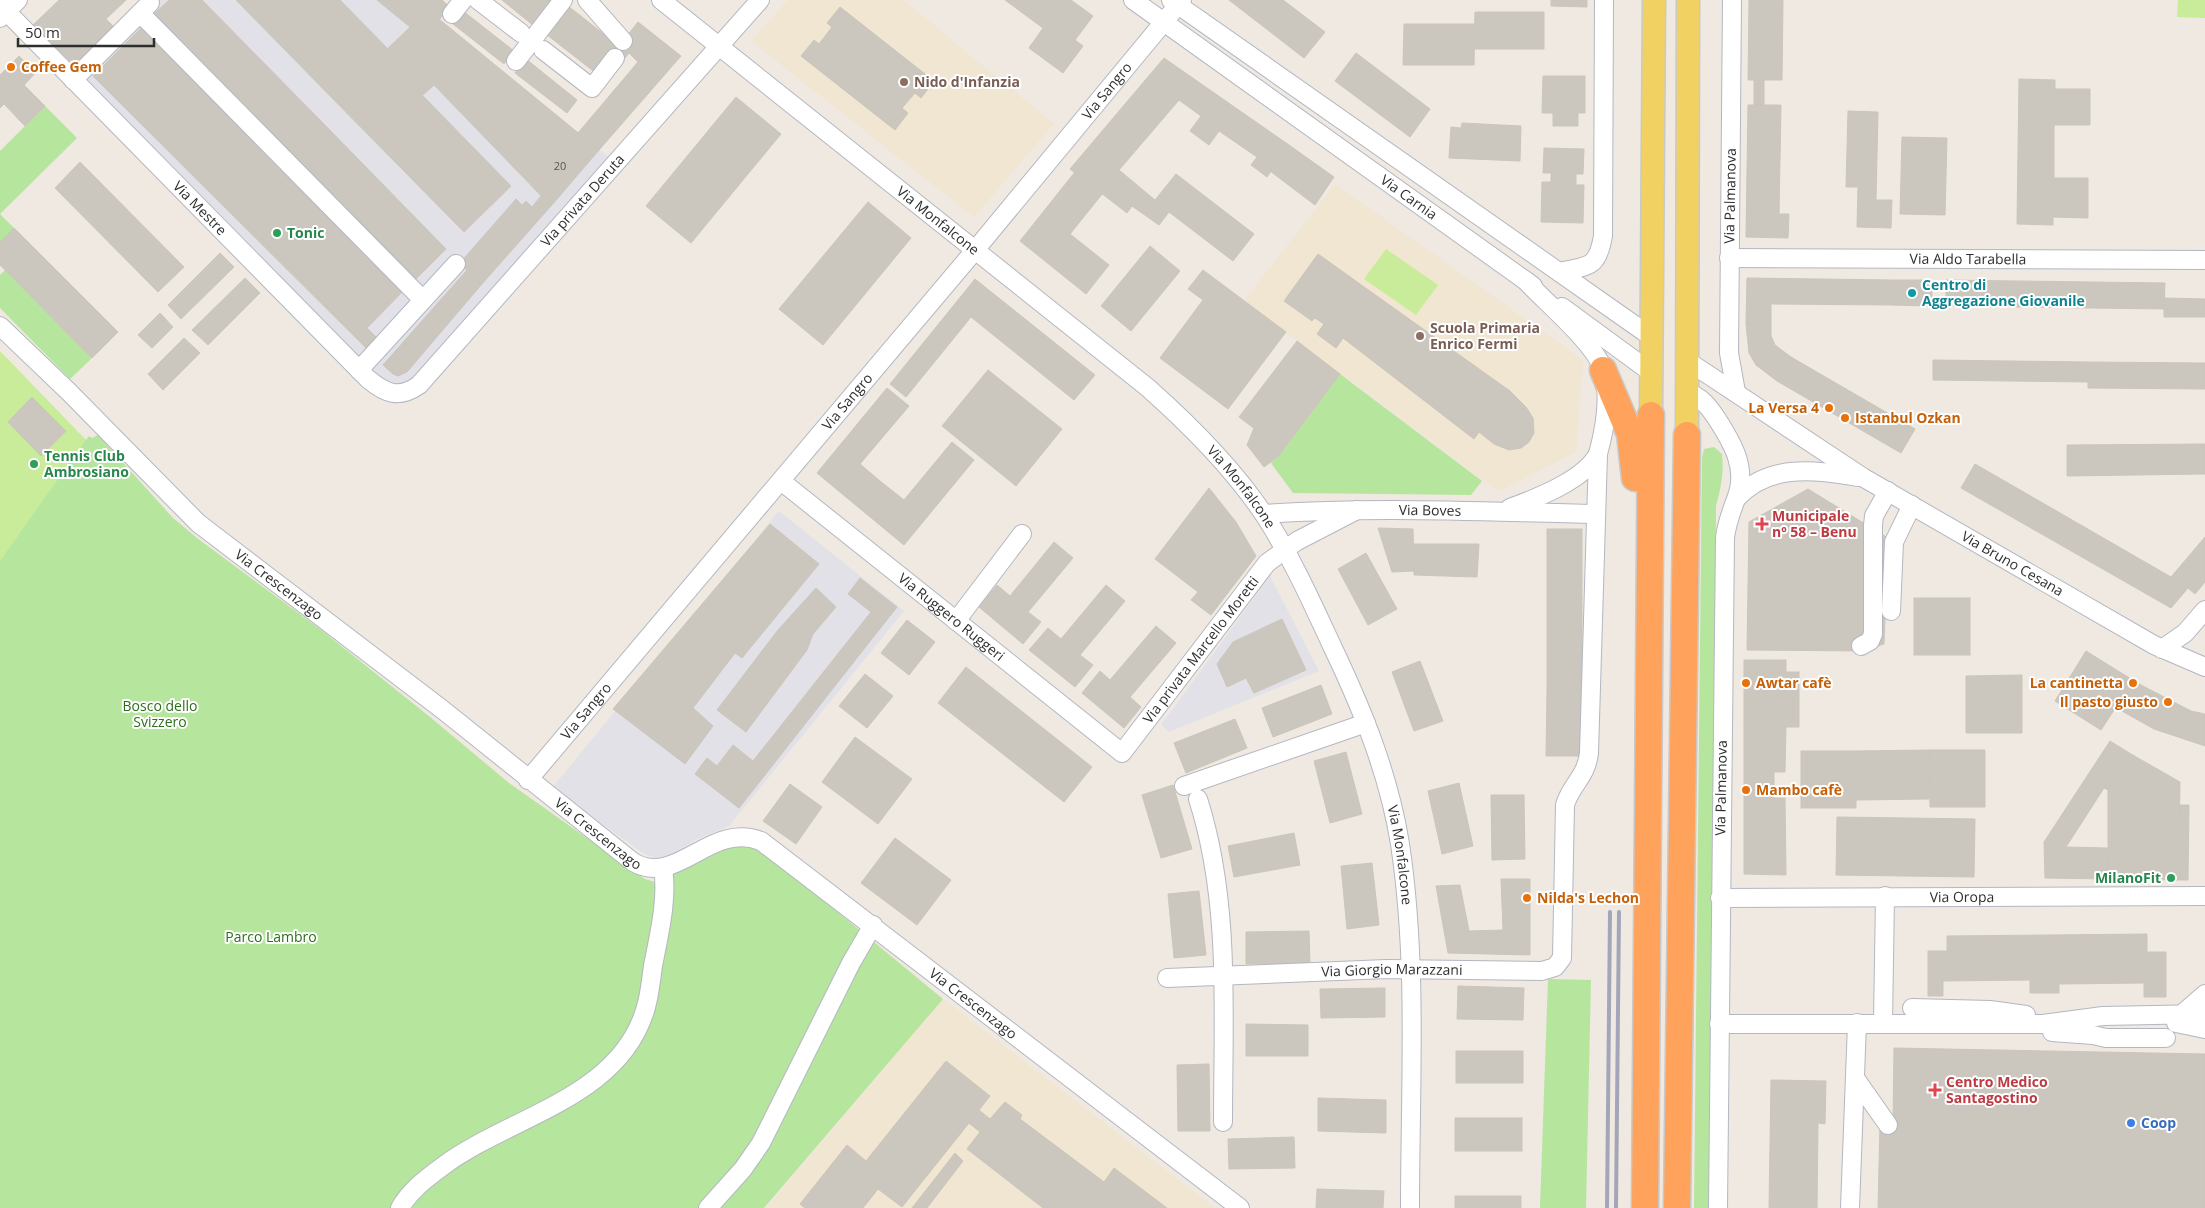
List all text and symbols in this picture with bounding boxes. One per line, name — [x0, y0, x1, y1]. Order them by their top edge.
scale bar — [18, 15, 154, 47]
text: 50 m — [25, 22, 60, 42]
place label: Coffee Gem — [21, 57, 102, 76]
street label: Via Sangro — [1077, 58, 1136, 123]
marker: Coffee Gem — [5, 61, 17, 73]
place label: Nido d'Infanzia — [914, 72, 1020, 91]
marker: Nido d'Infanzia — [898, 76, 910, 88]
street label: Via Palmanova — [1719, 148, 1740, 244]
street label: Via privata Deruta — [536, 150, 628, 250]
house number: 20 — [554, 158, 566, 173]
street label: Via Carnia — [1377, 170, 1441, 224]
street label: Via Mestre — [169, 177, 231, 239]
street label: Via Monfalcone — [893, 181, 984, 259]
place label: Tonic — [287, 223, 324, 242]
marker: Tonic — [271, 227, 283, 239]
street label: Via Aldo Tarabella — [1910, 249, 2026, 268]
place label: Centro di Aggregazione Giovanile — [1922, 275, 2085, 310]
marker: Centro di Aggregazione Giovanile — [1906, 287, 1918, 299]
place label: Scuola Primaria Enrico Fermi — [1430, 318, 1540, 353]
marker: Scuola Primaria Enrico Fermi — [1414, 330, 1426, 342]
street label: Via Sangro — [817, 369, 876, 434]
place label: La Versa 4 — [1748, 398, 1819, 417]
marker: La Versa 4 — [1823, 402, 1835, 414]
place label: Istanbul Ozkan — [1855, 408, 1961, 427]
marker: Istanbul Ozkan — [1839, 412, 1851, 424]
street label: Via Monfalcone — [1203, 441, 1280, 532]
place label: Tennis Club Ambrosiano — [44, 446, 129, 481]
marker: Tennis Club Ambrosiano — [28, 458, 40, 470]
street label: Via Boves — [1399, 500, 1462, 520]
place label: Municipale nº 58 – Benu — [1772, 506, 1857, 541]
marker: Municipale nº 58 – Benu — [1756, 518, 1768, 530]
street label: Via Bruno Cesana — [1958, 526, 2067, 600]
street label: Via Crescenzago — [231, 545, 327, 624]
street label: Via Ruggero Ruggeri — [895, 568, 1009, 665]
street label: Via privata Marcello Moretti — [1138, 572, 1263, 727]
place label: Awtar cafè — [1756, 673, 1832, 692]
place label: La cantinetta — [2030, 673, 2123, 692]
marker: Awtar cafè — [1740, 677, 1752, 689]
marker: La cantinetta — [2127, 677, 2139, 689]
street label: Via Sangro — [556, 678, 615, 743]
place label: Il pasto giusto — [2060, 692, 2158, 711]
park label: Bosco dello Svizzero — [123, 696, 197, 731]
marker: Il pasto giusto — [2162, 696, 2174, 708]
street label: Via Palmanova — [1710, 740, 1731, 836]
place label: Mambo cafè — [1756, 780, 1842, 799]
marker: Mambo cafè — [1740, 784, 1752, 796]
street label: Via Crescenzago — [551, 793, 645, 874]
street label: Via Monfalcone — [1384, 803, 1417, 906]
place label: MilanoFit — [2095, 868, 2161, 887]
marker: MilanoFit — [2165, 872, 2177, 884]
street label: Via Oropa — [1930, 887, 1994, 906]
place label: Nilda's Lechon — [1537, 888, 1639, 907]
marker: Nilda's Lechon — [1521, 892, 1533, 904]
park label: Parco Lambro — [225, 927, 317, 946]
street label: Via Giorgio Marazzani — [1321, 959, 1463, 981]
street label: Via Crescenzago — [926, 963, 1021, 1043]
place label: Centro Medico Santagostino — [1946, 1072, 2048, 1107]
marker: Centro Medico Santagostino — [1928, 1083, 1942, 1097]
place label: Coop — [2141, 1113, 2176, 1132]
marker: Coop — [2125, 1117, 2137, 1129]

